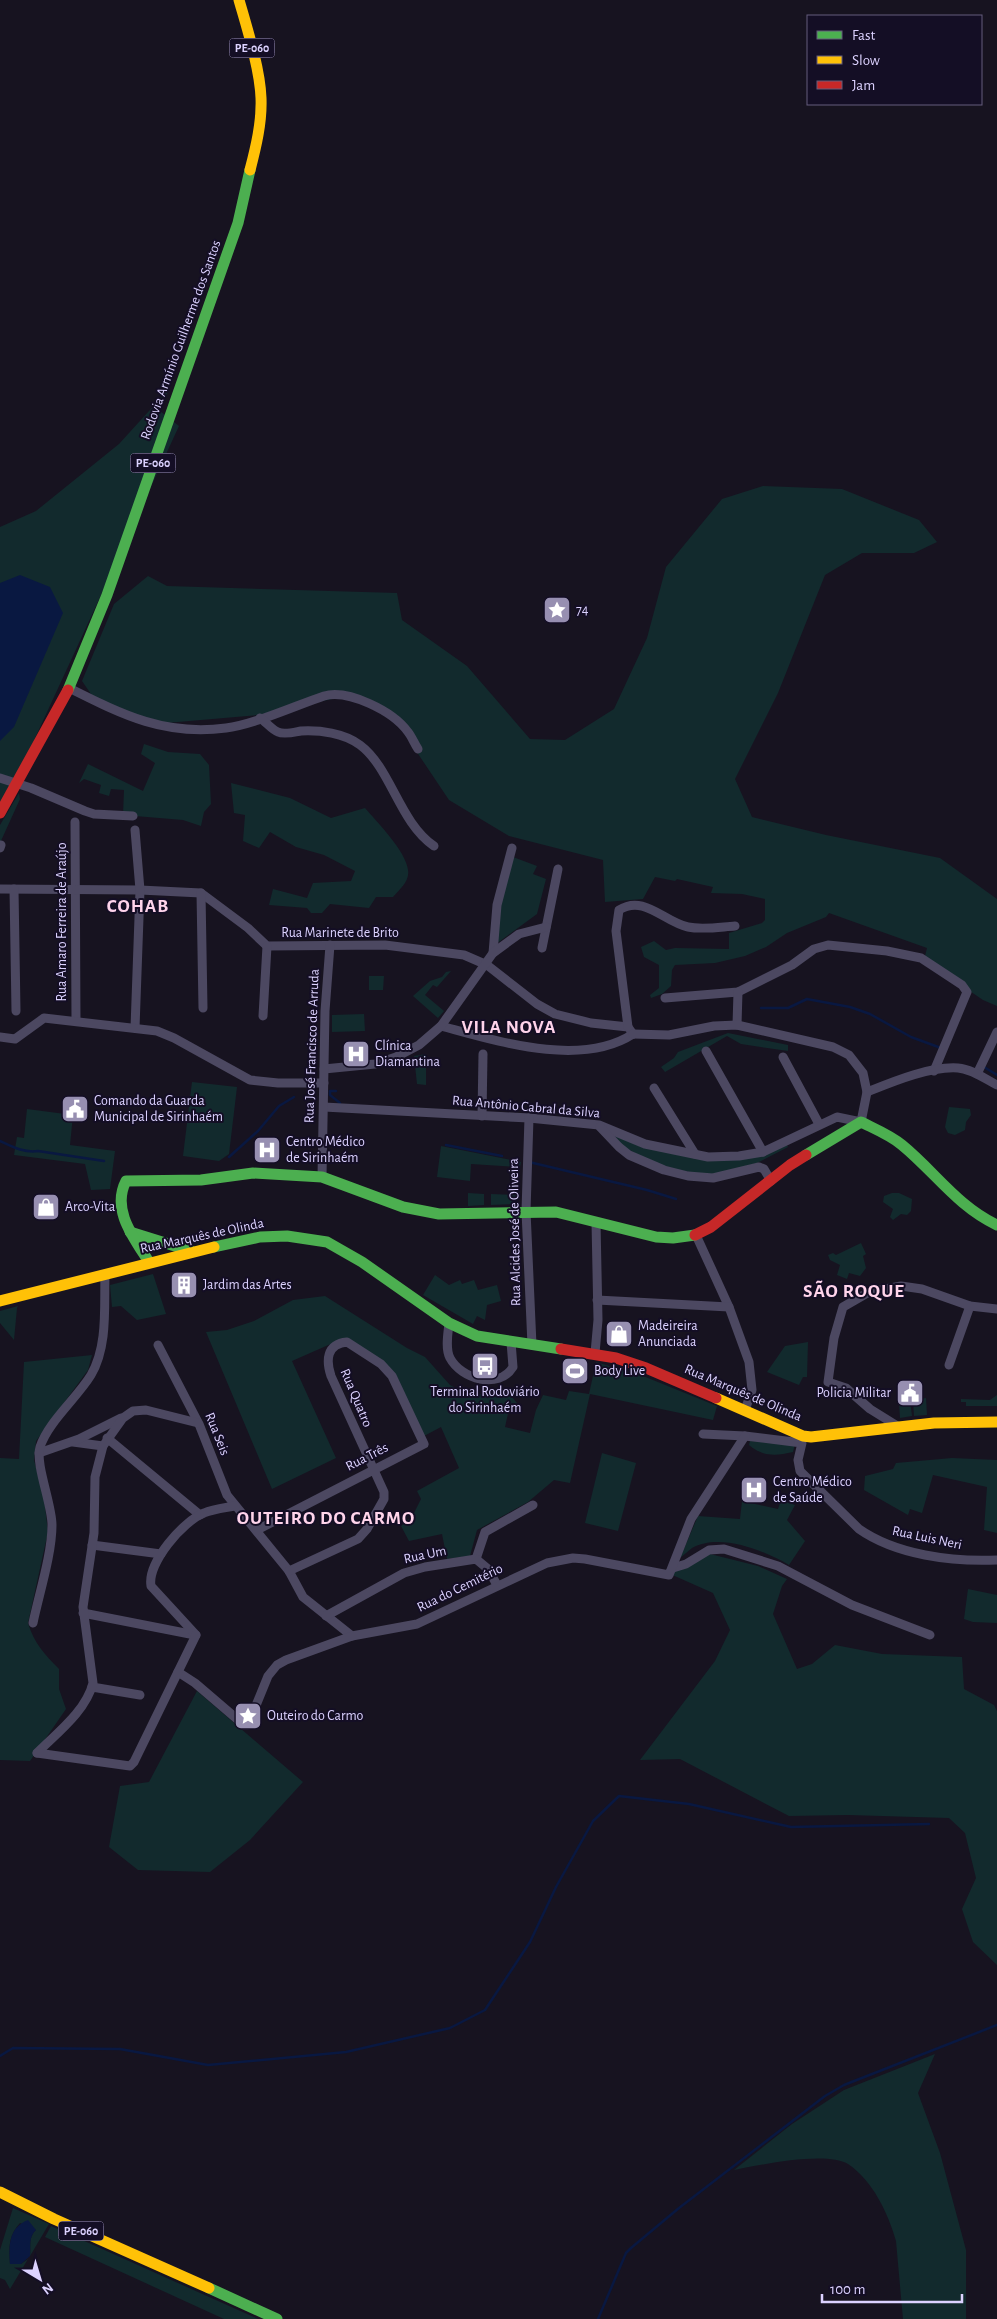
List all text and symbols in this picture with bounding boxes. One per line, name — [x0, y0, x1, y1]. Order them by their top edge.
legend — [807, 15, 982, 105]
text: Fast — [852, 28, 876, 43]
road number: PE-060 — [230, 38, 274, 58]
text: Slow — [852, 53, 880, 68]
text: Jam — [852, 78, 875, 93]
street label: Rodovia Armínio Guilherme dos Santos — [138, 238, 224, 442]
road number: PE-060 — [130, 453, 176, 472]
place icon: 74 — [542, 595, 572, 625]
place label: 74 — [576, 603, 589, 617]
street label: Rua Amaro Ferreira de Araújo — [55, 842, 69, 1002]
district label: COHAB — [107, 897, 169, 916]
street label: Rua Marinete de Brito — [281, 926, 399, 940]
street label: Rua José Francisco de Arruda — [302, 968, 322, 1123]
district label: VILA NOVA — [461, 1018, 557, 1037]
hospital icon: Clínica Diamantina — [341, 1039, 371, 1069]
place label: Clínica Diamantina — [375, 1039, 441, 1069]
public building icon: Comando da Guarda Municipal de Sirinhaém — [60, 1094, 90, 1124]
place label: Comando da Guarda Municipal de Sirinhaém — [94, 1094, 223, 1124]
street label: Rua Antônio Cabral da Silva — [451, 1094, 601, 1120]
hospital icon: Centro Médico de Sirinhaém — [252, 1135, 282, 1165]
place label: Centro Médico de Sirinhaém — [286, 1135, 365, 1165]
street label: Rua Alcides José de Oliveira — [507, 1157, 523, 1306]
shop icon: Arco-Vita — [31, 1192, 61, 1222]
place label: Arco-Vita — [65, 1200, 116, 1214]
street label: Rua Marquês de Olinda — [139, 1216, 266, 1256]
building icon: Jardim das Artes — [169, 1270, 199, 1300]
place label: Jardim das Artes — [203, 1278, 292, 1292]
district label: SÃO ROQUE — [803, 1280, 905, 1301]
shop icon: Madeireira Anunciada — [604, 1319, 634, 1349]
place label: Madeireira Anunciada — [638, 1319, 698, 1349]
bus stop icon: Terminal Rodoviário do Sirinhaém — [470, 1351, 500, 1381]
sports icon: Body Live — [560, 1356, 590, 1386]
street label: Rua Marquês de Olinda — [682, 1362, 804, 1424]
place label: Body Live — [594, 1364, 645, 1378]
street label: Rua Quatro — [337, 1367, 375, 1429]
public building icon: Policia Militar — [895, 1378, 925, 1408]
place label: Terminal Rodoviário do Sirinhaém — [430, 1385, 540, 1415]
place label: Policia Militar — [816, 1386, 891, 1400]
street label: Rua Seis — [202, 1411, 232, 1457]
street label: Rua Três — [344, 1440, 390, 1474]
hospital icon: Centro Médico de Saúde — [739, 1475, 769, 1505]
place label: Centro Médico de Saúde — [773, 1475, 852, 1505]
district label: OUTEIRO DO CARMO — [237, 1509, 415, 1528]
street label: Rua Luis Neri — [891, 1524, 963, 1552]
street label: Rua Um — [402, 1544, 448, 1566]
street label: Rua do Cemitério — [415, 1561, 505, 1615]
place icon: Outeiro do Carmo — [233, 1701, 263, 1731]
place label: Outeiro do Carmo — [267, 1709, 364, 1723]
road number: PE-060 — [58, 2222, 104, 2240]
north arrow — [15, 2254, 65, 2304]
scale bar — [822, 2272, 962, 2304]
text: N — [39, 2280, 56, 2297]
text: 100 m — [830, 2282, 865, 2297]

